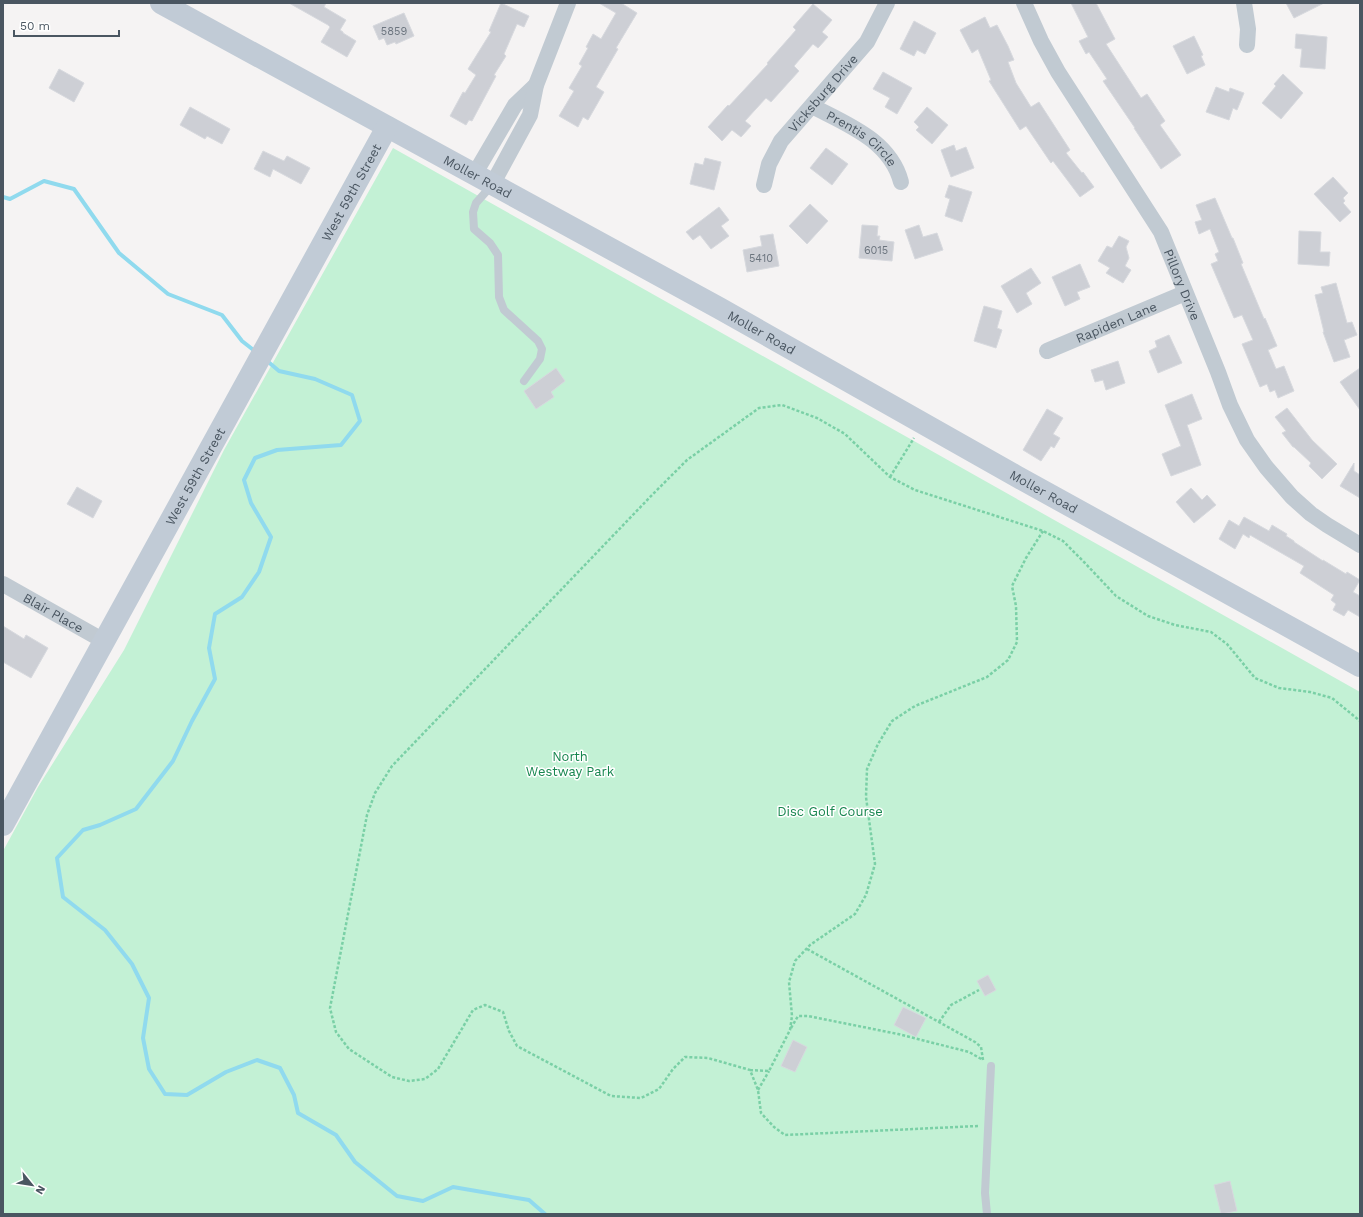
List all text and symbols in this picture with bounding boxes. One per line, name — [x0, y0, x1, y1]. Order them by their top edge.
scale bar — [14, 12, 119, 38]
text: 50 m — [20, 19, 50, 33]
house number: 5859 — [381, 25, 407, 38]
street label: Vicksburg Drive — [785, 51, 860, 135]
street label: Prentis Circle — [824, 107, 900, 169]
street label: West 59th Street — [318, 141, 384, 244]
street label: Moller Road — [441, 151, 514, 201]
house number: 6015 — [864, 244, 888, 257]
street label: Pillory Drive — [1161, 247, 1204, 322]
house number: 5410 — [749, 252, 773, 265]
street label: Rapiden Lane — [1073, 298, 1159, 346]
street label: Moller Road — [725, 307, 798, 357]
street label: West 59th Street — [162, 424, 228, 528]
street label: Moller Road — [1007, 467, 1081, 516]
street label: Blair Place — [21, 590, 86, 635]
park label: North Westway Park — [526, 749, 615, 779]
park label: Disc Golf Course — [777, 804, 883, 819]
north arrow — [12, 1165, 52, 1205]
text: N — [33, 1183, 48, 1197]

